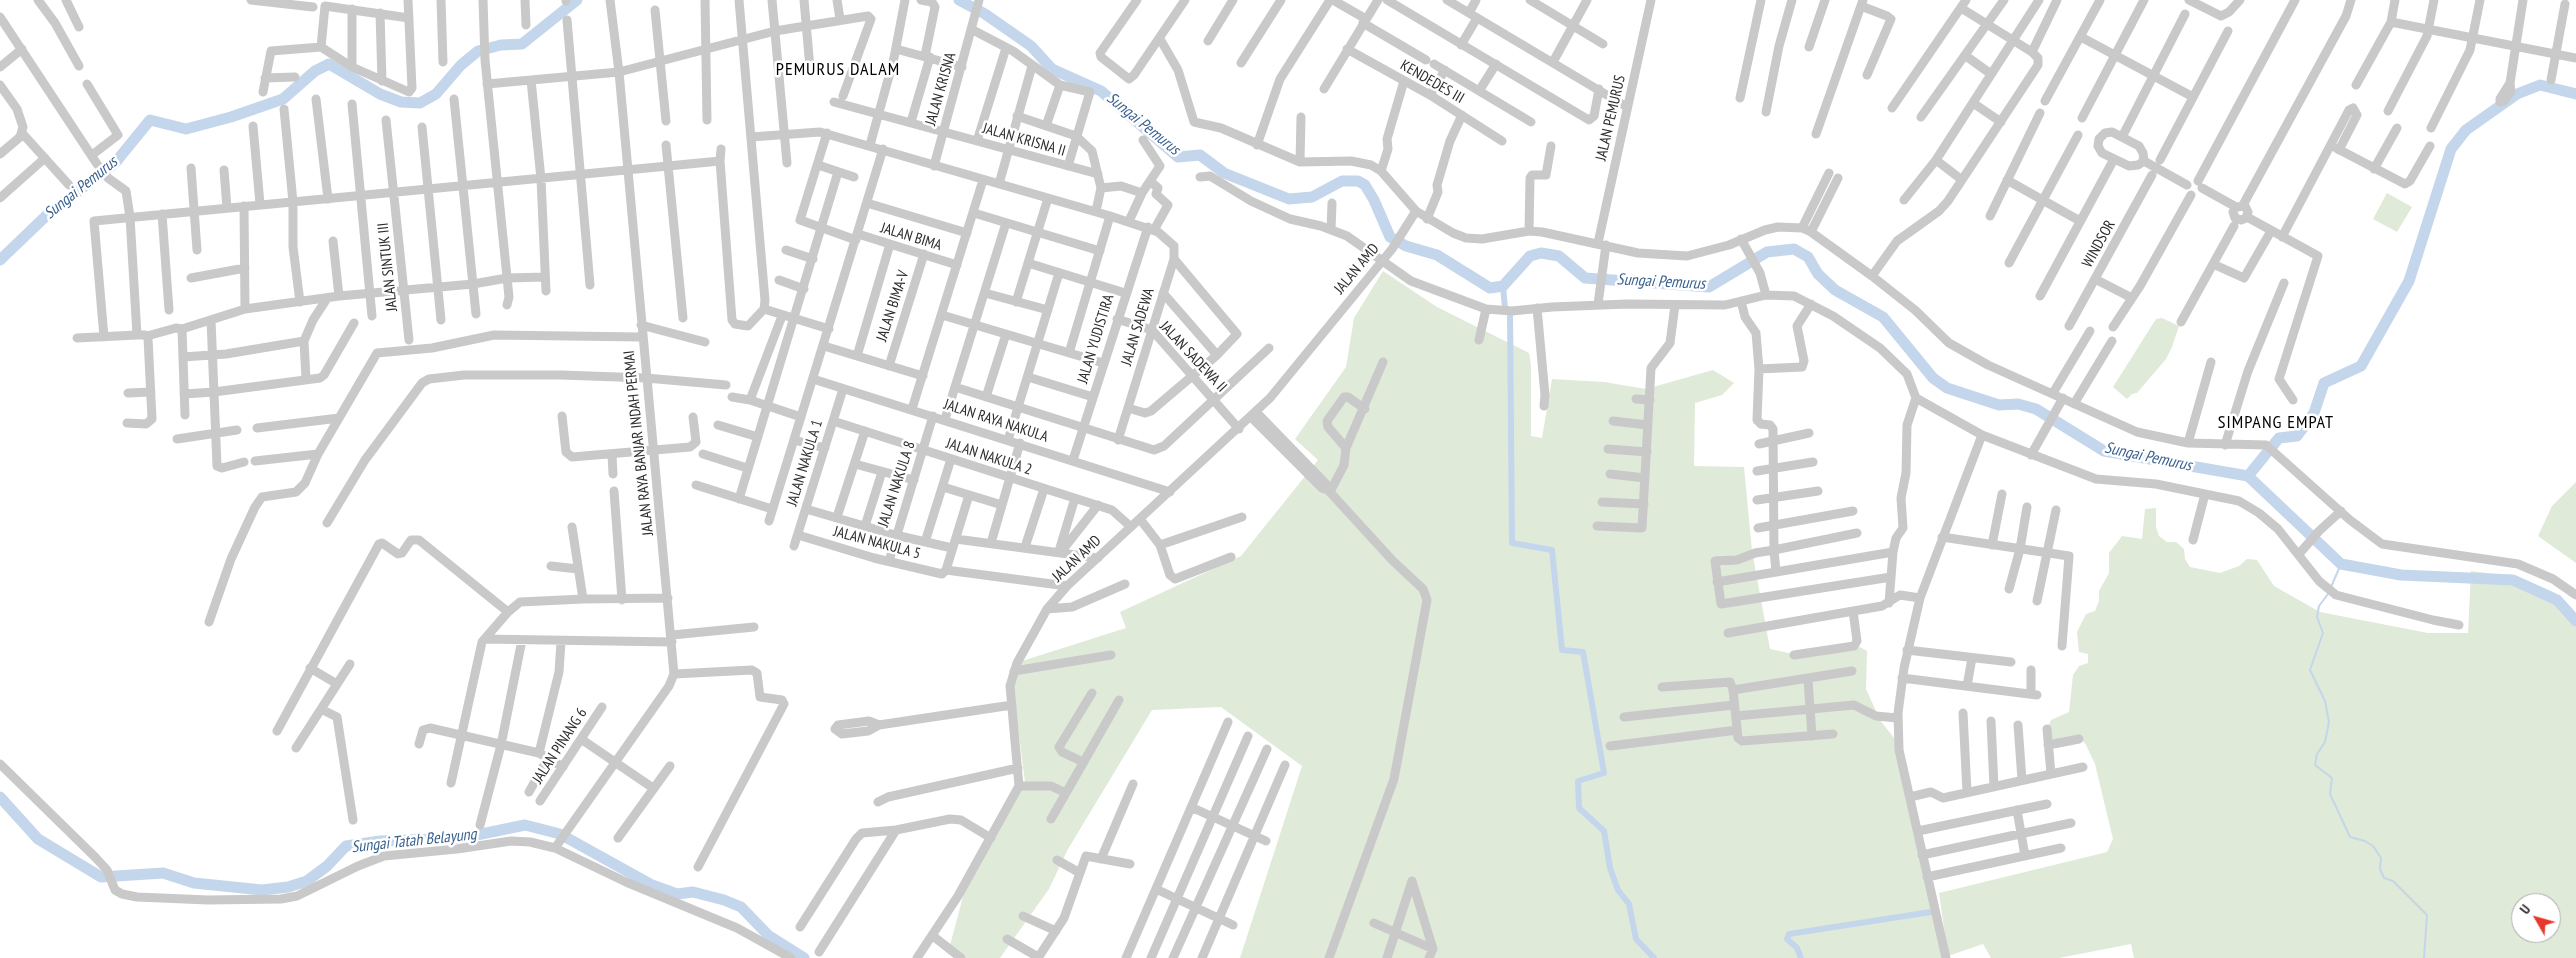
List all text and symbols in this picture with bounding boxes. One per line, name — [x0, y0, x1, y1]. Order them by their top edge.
street label: JALAN KRISNA — [922, 50, 960, 128]
street label: KENDEDES III — [1397, 57, 1467, 107]
district label: PEMURUS DALAM — [774, 59, 902, 81]
street label: JALAN PEMURUS — [1592, 73, 1630, 163]
water label: Sungai Pemurus — [1103, 89, 1183, 159]
street label: JALAN KRISNA II — [981, 120, 1067, 160]
water label: Sungai Pemurus — [41, 153, 121, 223]
street label: WINDSOR — [2079, 217, 2119, 271]
street label: JALAN BIMA — [878, 219, 944, 255]
street label: JALAN SINTUK III — [374, 222, 402, 312]
street label: JALAN AMD — [1331, 240, 1383, 298]
street label: JALAN BIMA-V — [873, 268, 913, 344]
water label: Sungai Pemurus — [1616, 270, 1706, 294]
street label: JALAN SADEWA — [1118, 286, 1158, 368]
street label: JALAN YUDISTIRA — [1074, 292, 1118, 386]
street label: JALAN SADEWA II — [1156, 318, 1230, 396]
street label: JALAN RAYA BANJAR INDAH PERMAI — [620, 350, 658, 536]
street label: JALAN RAYA NAKULA — [942, 396, 1050, 446]
district label: SIMPANG EMPAT — [2216, 412, 2336, 434]
street label: JALAN NAKULA 1 — [783, 418, 827, 508]
street label: JALAN NAKULA 2 — [944, 435, 1034, 479]
water label: Sungai Pemurus — [2103, 438, 2193, 476]
street label: JALAN NAKULA 8 — [875, 439, 919, 529]
street label: JALAN NAKULA 5 — [832, 523, 922, 563]
street label: JALAN AMD — [1049, 532, 1105, 586]
street label: JALAN PINANG 6 — [529, 705, 591, 787]
water label: Sungai Tatah Belayung — [351, 825, 477, 857]
north arrow — [2511, 893, 2561, 943]
text: U — [2516, 901, 2534, 918]

